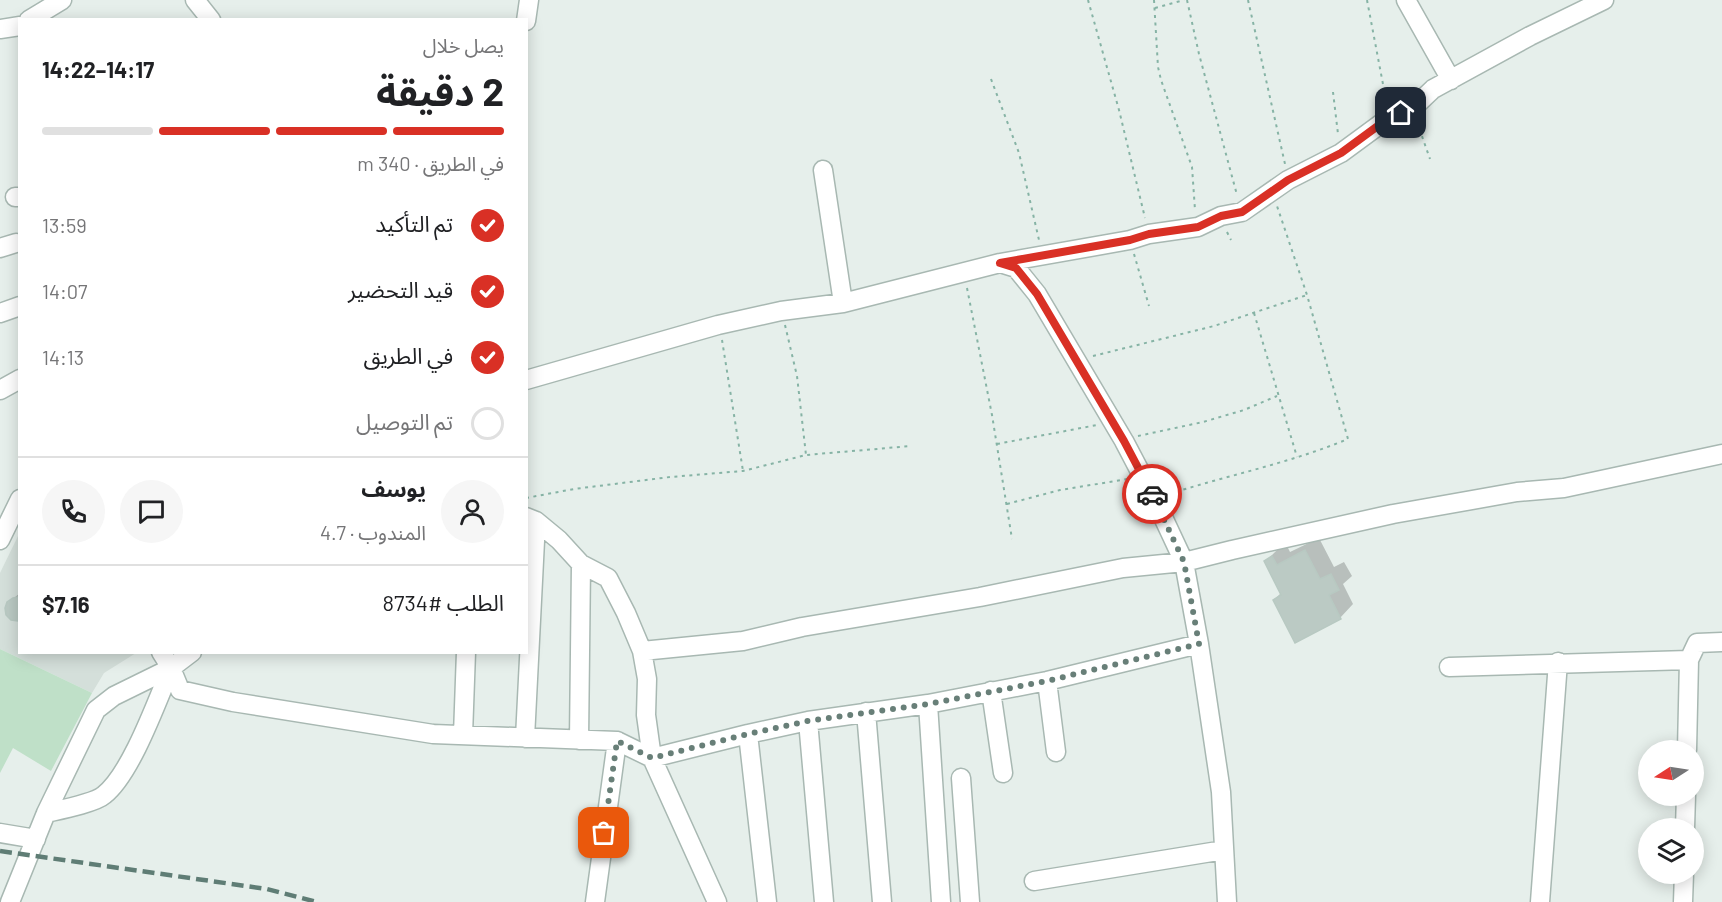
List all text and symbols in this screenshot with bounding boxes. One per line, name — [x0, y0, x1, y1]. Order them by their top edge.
text: يصل خلال — [423, 33, 504, 57]
text: 14:17–14:22 — [42, 56, 154, 82]
text: 2 دقيقة — [376, 67, 504, 114]
pin — [1375, 87, 1426, 138]
icon: home — [1384, 96, 1417, 129]
text: في الطريق · 340 m — [357, 151, 504, 175]
icon: check — [471, 209, 504, 242]
text: تم التأكيد — [375, 210, 453, 236]
text: 13:59 — [42, 213, 87, 237]
icon: check — [471, 275, 504, 308]
text: قيد التحضير — [348, 276, 453, 302]
text: 14:07 — [42, 279, 88, 303]
icon: check — [471, 341, 504, 374]
text: في الطريق — [364, 342, 453, 368]
text: 14:13 — [42, 345, 84, 369]
text: تم التوصيل — [356, 408, 453, 434]
courier — [1122, 464, 1182, 524]
text: يوسف — [361, 475, 426, 501]
icon: car — [1136, 478, 1169, 511]
button: phone — [42, 480, 105, 543]
button: chat — [120, 480, 183, 543]
button: person — [441, 480, 504, 543]
text: المندوب · 4.7 — [320, 520, 426, 544]
text: الطلب #8734 — [383, 589, 504, 615]
text: $7.16 — [42, 591, 90, 617]
north arrow — [1638, 740, 1704, 806]
map controls — [1638, 740, 1704, 884]
pin — [578, 807, 629, 858]
icon: bag — [587, 816, 620, 849]
button: layers — [1638, 818, 1704, 884]

